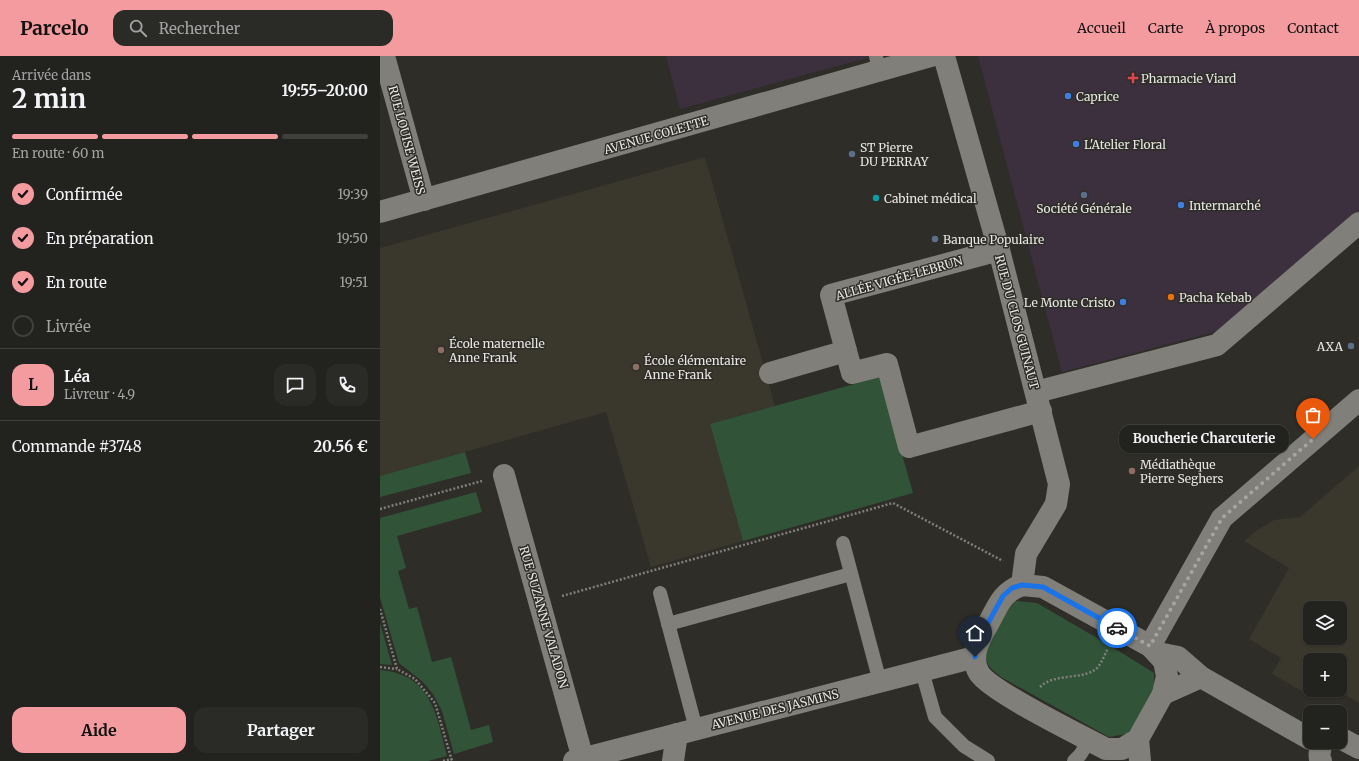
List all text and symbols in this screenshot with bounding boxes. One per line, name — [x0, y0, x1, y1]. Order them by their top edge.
search box — [113, 10, 393, 46]
text: Parcelo — [20, 16, 89, 40]
icon: search — [127, 17, 149, 39]
text: Rechercher — [159, 19, 240, 38]
text: Accueil — [1077, 19, 1126, 37]
text: Carte — [1148, 19, 1183, 37]
text: À propos — [1205, 19, 1265, 37]
text: Contact — [1287, 19, 1339, 37]
text: Arrivée dans — [12, 67, 91, 84]
place label: Pharmacie Viard — [1141, 71, 1236, 86]
marker: Pharmacie Viard — [1128, 73, 1138, 83]
text: 19:55–20:00 — [281, 81, 368, 100]
text: 2 min — [12, 82, 86, 115]
street label: RUE LOUISE WEISS — [385, 84, 429, 196]
place label: Caprice — [1076, 89, 1119, 104]
marker: Caprice — [1063, 91, 1073, 101]
street label: AVENUE COLETTE — [601, 113, 710, 157]
place label: L'Atelier Floral — [1084, 137, 1166, 152]
marker: L'Atelier Floral — [1071, 139, 1081, 149]
place label: ST Pierre DU PERRAY — [860, 140, 929, 169]
text: En route · 60 m — [12, 145, 104, 162]
marker: ST Pierre DU PERRAY — [847, 149, 857, 159]
icon: check — [12, 183, 34, 205]
text: Confirmée — [46, 185, 123, 204]
text: 19:39 — [337, 186, 368, 203]
marker: Société Générale — [1079, 190, 1089, 200]
place label: Cabinet médical — [884, 191, 977, 206]
marker: Cabinet médical — [871, 193, 881, 203]
place label: Intermarché — [1189, 198, 1261, 213]
marker: Intermarché — [1176, 200, 1186, 210]
place label: Société Générale — [1036, 201, 1132, 216]
icon: check — [12, 227, 34, 249]
text: En préparation — [46, 229, 154, 248]
text: 19:50 — [337, 230, 368, 247]
place label: Banque Populaire — [943, 232, 1044, 247]
marker: Banque Populaire — [930, 234, 940, 244]
street label: ALLÉE VIGÉE-LEBRUN — [833, 252, 965, 304]
street label: RUE DU CLOS GUINAUT — [992, 253, 1042, 392]
icon: check — [12, 271, 34, 293]
text: En route — [46, 273, 107, 292]
text: 19:51 — [339, 274, 368, 291]
place label: Pacha Kebab — [1179, 290, 1252, 305]
marker: Pacha Kebab — [1166, 292, 1176, 302]
place label: Le Monte Cristo — [1024, 295, 1115, 310]
marker: Le Monte Cristo — [1118, 297, 1128, 307]
text: Livrée — [46, 317, 91, 336]
place label: École maternelle Anne Frank — [448, 336, 545, 365]
place label: AXA — [1316, 339, 1344, 354]
marker: AXA — [1346, 341, 1356, 351]
marker: École maternelle Anne Frank — [436, 345, 446, 355]
place label: École élémentaire Anne Frank — [643, 353, 746, 382]
marker: École élémentaire Anne Frank — [631, 362, 641, 372]
button: chat — [274, 364, 316, 406]
button: phone — [326, 364, 368, 406]
text: Léa — [64, 367, 90, 386]
text: L — [28, 375, 38, 394]
text: Livreur · 4.9 — [64, 386, 135, 403]
pin — [1296, 398, 1330, 439]
icon: bag — [1302, 404, 1324, 426]
callout: Boucherie Charcuterie — [1119, 425, 1289, 453]
text: Boucherie Charcuterie — [1133, 430, 1275, 447]
text: Commande #3748 — [12, 437, 142, 456]
text: 20.56 € — [313, 437, 368, 456]
place label: Médiathèque Pierre Seghers — [1140, 457, 1224, 486]
marker: Médiathèque Pierre Seghers — [1127, 466, 1137, 476]
street label: RUE SUZANNE VALADON — [516, 544, 572, 691]
map controls — [1303, 601, 1347, 749]
button: layers — [1303, 601, 1347, 645]
courier — [1097, 608, 1137, 648]
pin — [958, 616, 992, 657]
icon: car — [1106, 617, 1128, 639]
icon: home — [964, 622, 986, 644]
button: + — [1303, 653, 1347, 697]
street label: AVENUE DES JASMINS — [709, 686, 840, 732]
button: − — [1303, 705, 1347, 749]
button: Aide — [12, 707, 186, 753]
button: Partager — [194, 707, 368, 753]

